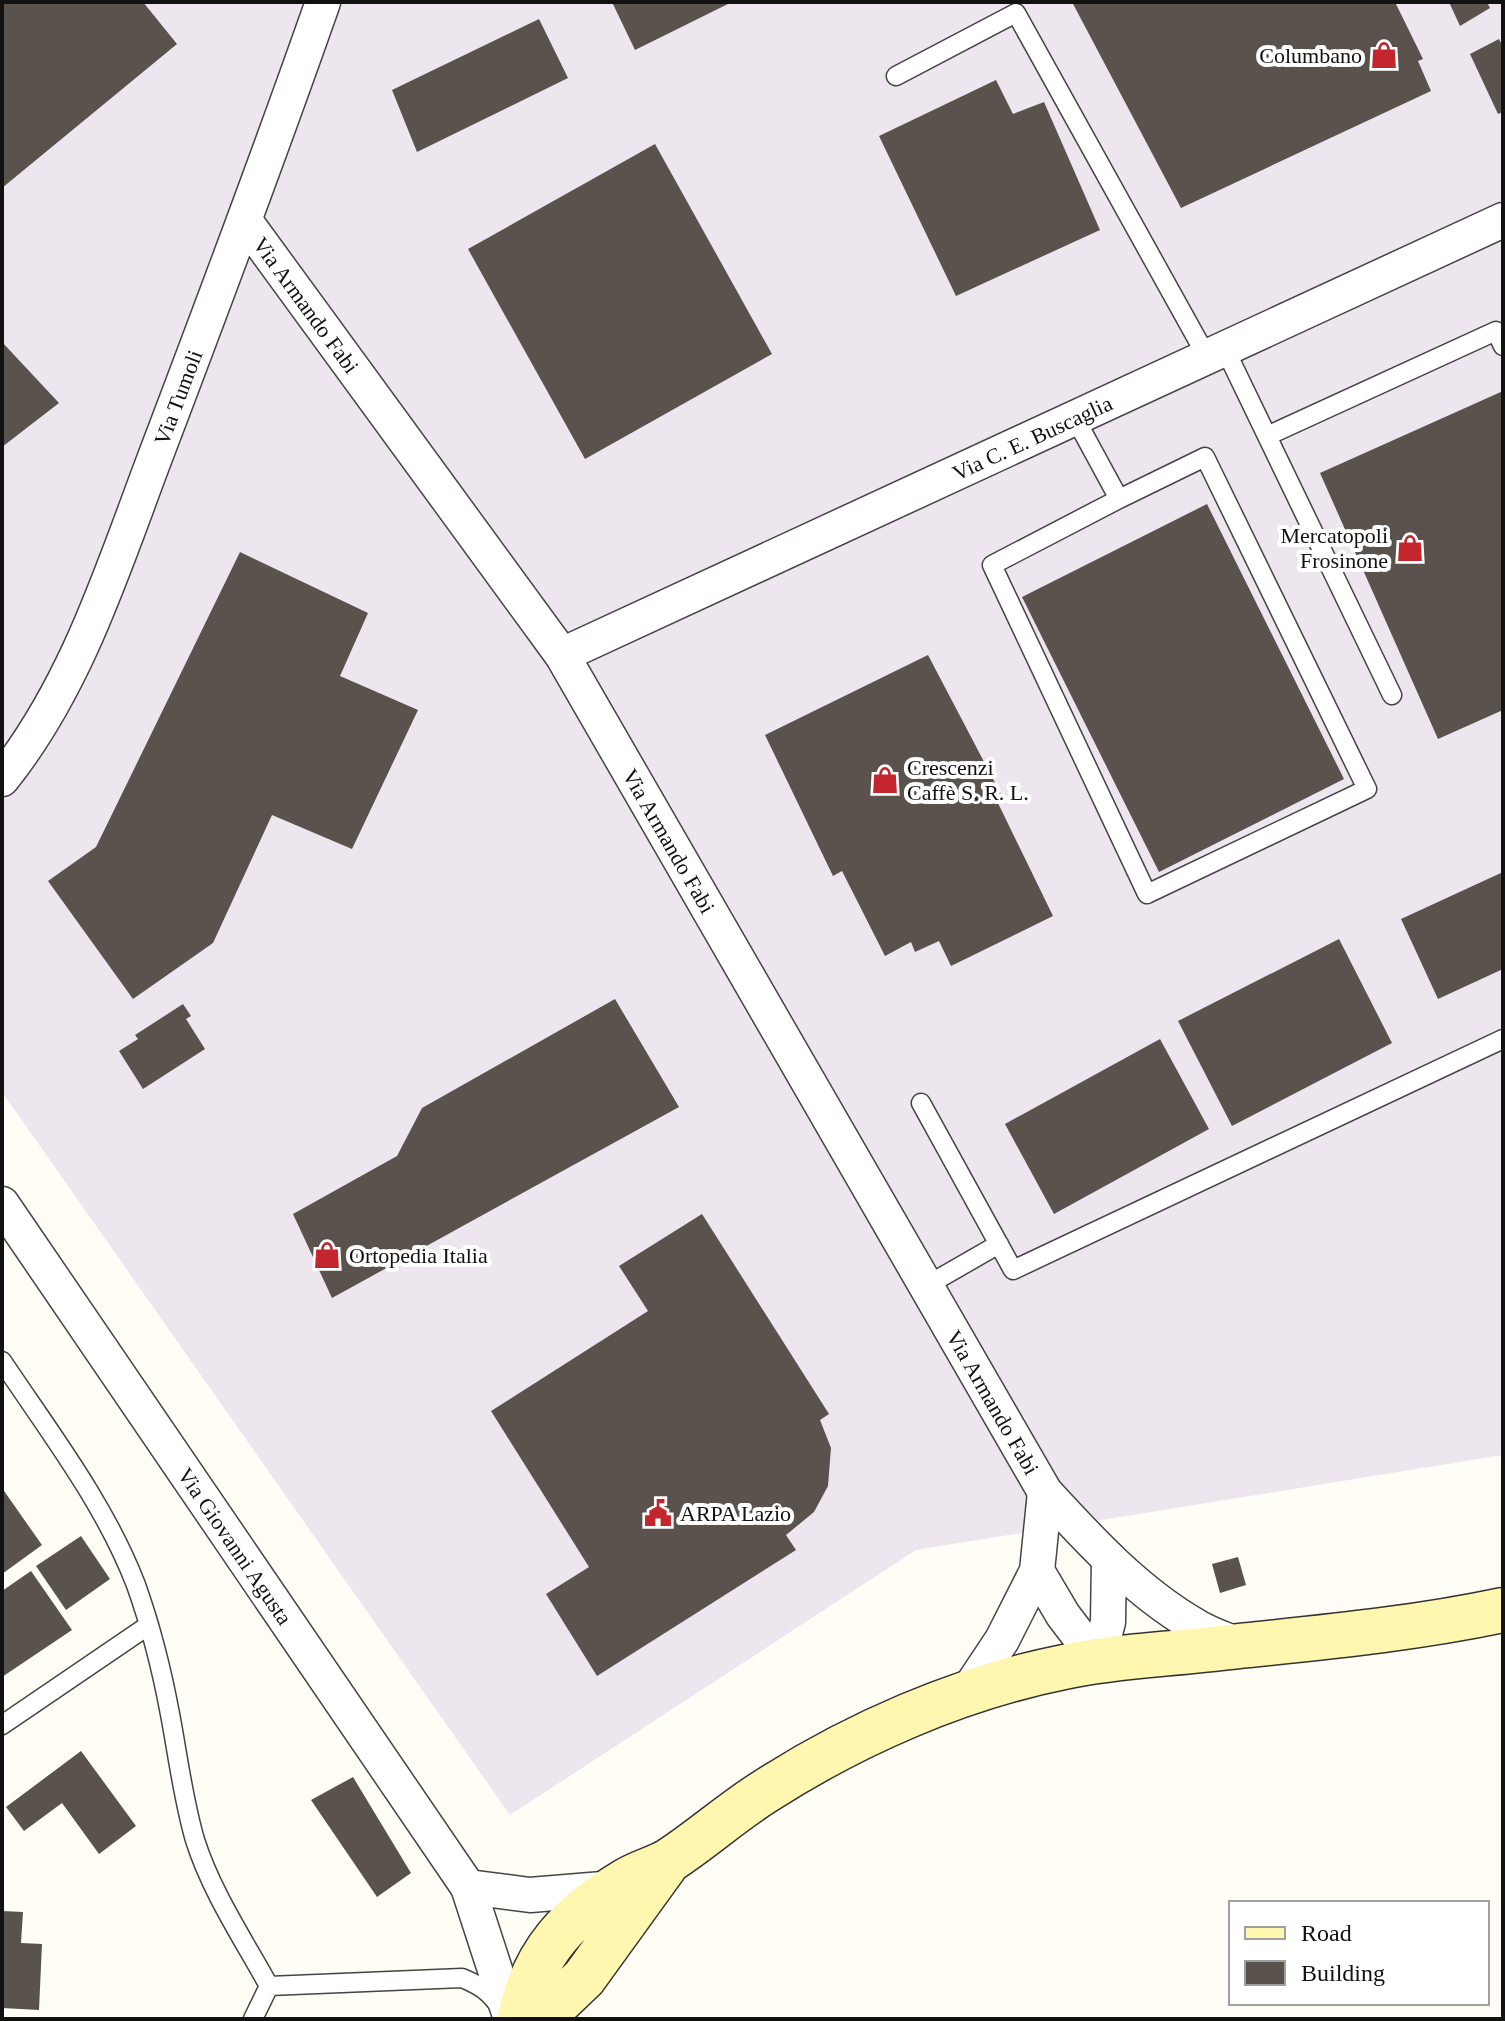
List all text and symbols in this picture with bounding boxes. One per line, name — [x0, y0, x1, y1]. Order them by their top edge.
shop icon: Columbano — [1369, 40, 1399, 70]
place label: Columbano — [1259, 43, 1362, 68]
street label: Via Armando Fabi — [248, 232, 364, 378]
street label: Via Tumoli — [148, 346, 207, 448]
street label: Via C. E. Buscaglia — [948, 390, 1116, 485]
place label: Mercatopoli Frosinone — [1280, 523, 1388, 573]
shop icon: Mercatopoli Frosinone — [1395, 533, 1425, 563]
place label: Crescenzi Caffè S. R. L. — [907, 755, 1029, 805]
street label: Via Armando Fabi — [618, 764, 721, 917]
shop icon: Crescenzi Caffè S. R. L. — [870, 765, 900, 795]
shop icon: Ortopedia Italia — [312, 1240, 342, 1270]
place label: Ortopedia Italia — [349, 1243, 488, 1268]
street label: Via Armando Fabi — [942, 1325, 1045, 1479]
street label: Via Giovanni Agusta — [173, 1463, 298, 1629]
public building icon: ARPA Lazio — [643, 1498, 673, 1528]
place label: ARPA Lazio — [680, 1501, 791, 1526]
legend — [1229, 1901, 1489, 2005]
text: Road — [1301, 1920, 1352, 1946]
text: Building — [1301, 1960, 1385, 1986]

